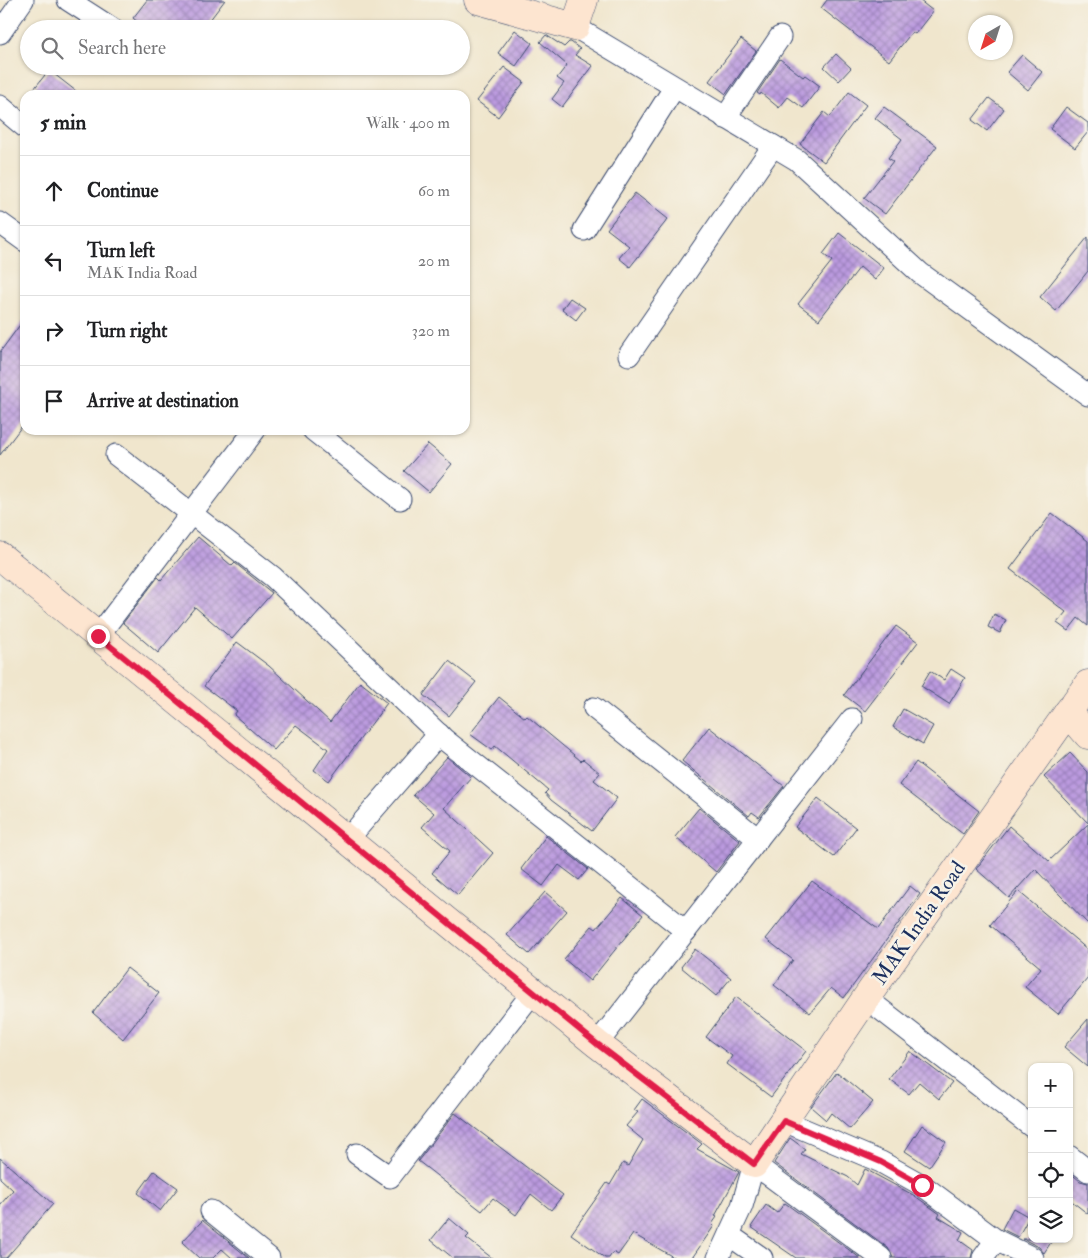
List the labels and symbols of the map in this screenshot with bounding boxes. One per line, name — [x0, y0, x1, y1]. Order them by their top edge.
north arrow — [968, 15, 1013, 60]
route end — [87, 625, 110, 648]
street label: MAK India Road — [866, 855, 972, 990]
route start — [911, 1174, 934, 1197]

